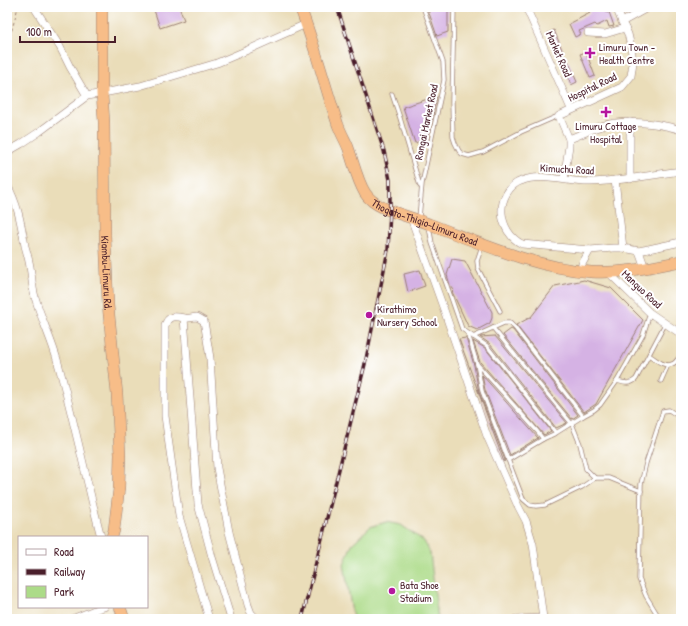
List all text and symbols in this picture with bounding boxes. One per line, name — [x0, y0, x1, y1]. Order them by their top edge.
scale bar — [20, 18, 115, 44]
text: 100 m — [26, 23, 52, 40]
street label: Market Road — [543, 29, 576, 80]
place label: Limuru Town - Health Centre — [599, 40, 656, 67]
marker: Limuru Town - Health Centre — [584, 47, 596, 59]
street label: Hospital Road — [565, 69, 619, 105]
street label: Rongai Market Road — [411, 82, 441, 161]
marker: Limuru Cottage Hospital — [600, 106, 612, 118]
place label: Limuru Cottage Hospital — [575, 119, 637, 146]
street label: Kimuchu Road — [540, 161, 595, 177]
street label: Thogoto-Thigio-Limuru Road — [369, 196, 480, 249]
street label: Kiambu-Limuru Rd. — [98, 235, 115, 311]
street label: Manguo Road — [619, 267, 666, 312]
place label: Kirathimo Nursery School — [377, 302, 437, 329]
marker: Kirathimo Nursery School — [364, 310, 374, 320]
legend — [18, 536, 148, 608]
text: Road — [54, 543, 74, 560]
text: Railway — [54, 563, 85, 580]
place label: Bata Shoe Stadium — [400, 578, 440, 605]
text: Park — [54, 583, 74, 600]
marker: Bata Shoe Stadium — [387, 586, 397, 596]

